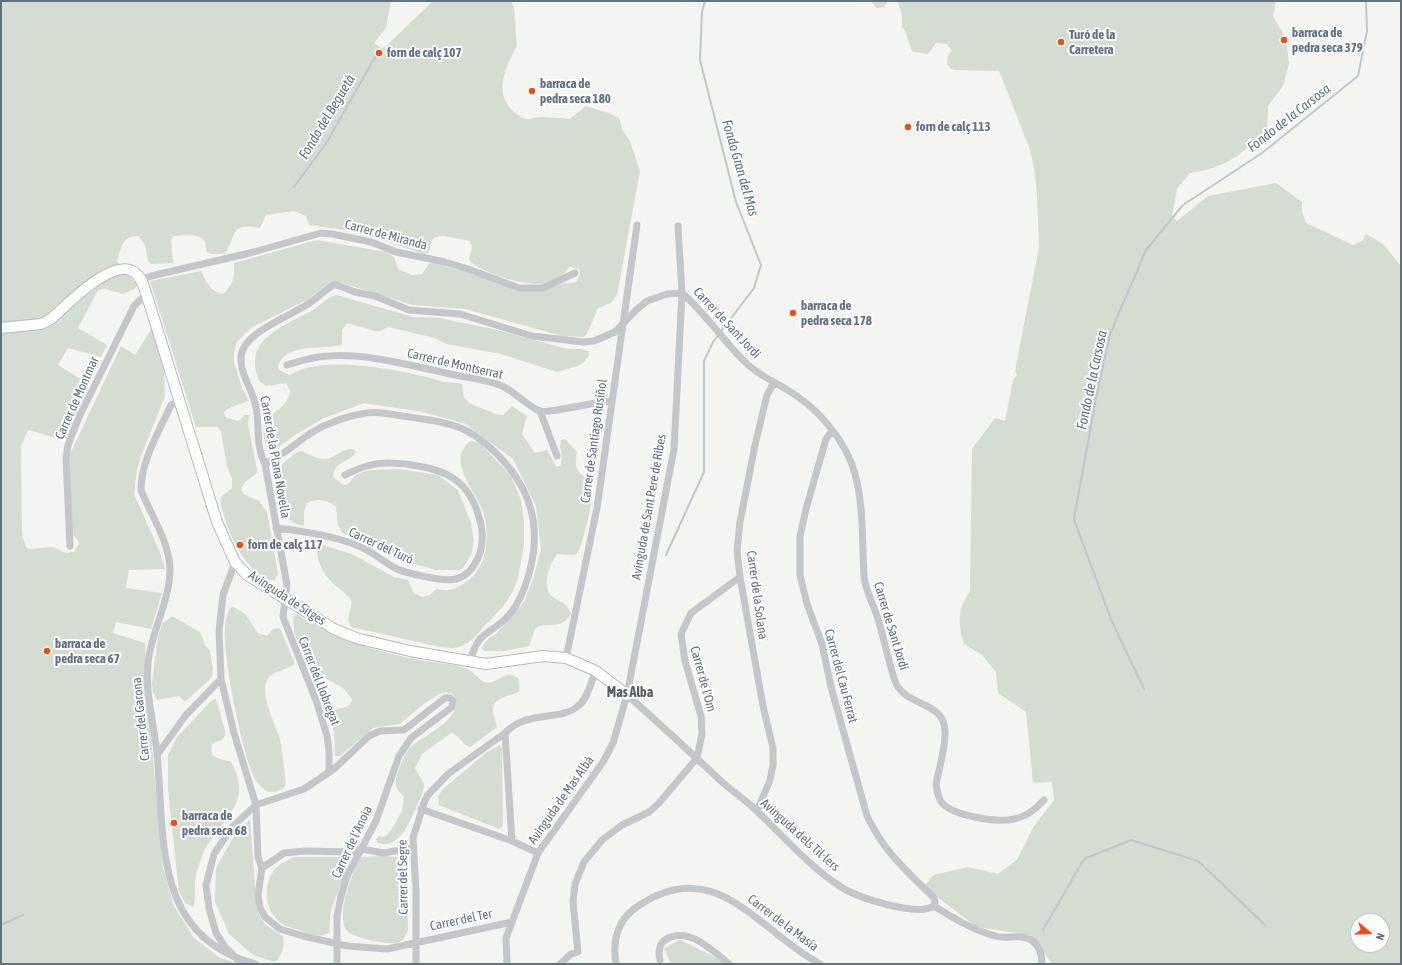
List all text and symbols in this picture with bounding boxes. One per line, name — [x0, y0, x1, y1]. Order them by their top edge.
place label: barraca de pedra seca 379 — [1292, 25, 1363, 56]
place label: Turó de la Carretera — [1069, 27, 1115, 58]
marker: barraca de pedra seca 379 — [1279, 35, 1289, 45]
marker: Turó de la Carretera — [1056, 37, 1066, 47]
place label: forn de calç 107 — [387, 45, 462, 61]
marker: forn de calç 107 — [374, 48, 384, 58]
water label: Fondo del Beguetà — [295, 72, 359, 162]
place label: barraca de pedra seca 180 — [540, 76, 611, 107]
water label: Fondo de la Carsosa — [1244, 80, 1334, 156]
marker: barraca de pedra seca 180 — [527, 86, 537, 96]
water label: Fondo Gran del Mas — [718, 118, 762, 218]
place label: forn de calç 113 — [916, 119, 991, 135]
marker: forn de calç 113 — [903, 122, 913, 132]
street label: Carrer de Miranda — [343, 216, 429, 254]
street label: Carrer de Sant Jordi — [690, 284, 764, 362]
place label: barraca de pedra seca 178 — [801, 298, 872, 329]
marker: barraca de pedra seca 178 — [788, 308, 798, 318]
water label: Fondo de la Carsosa — [1073, 329, 1111, 431]
street label: Carrer de Montserrat — [406, 345, 504, 383]
street label: Carrer de Montmar — [52, 354, 102, 442]
street label: Carrer de Santiago Rusiñol — [578, 378, 610, 504]
street label: Carrer de la Plana Novella — [257, 395, 293, 519]
street label: Avinguda de Sant Pere de Ribes — [628, 433, 670, 581]
street label: Carrer del Turó — [346, 524, 416, 568]
place label: forn de calç 117 — [248, 537, 323, 553]
marker: forn de calç 117 — [235, 540, 245, 550]
street label: Carrer de la Solana — [743, 550, 771, 640]
street label: Avinguda de Sitges — [246, 567, 328, 629]
street label: Carrer de Sant Jordi — [870, 580, 912, 672]
street label: Carrer del Cau Ferrat — [821, 627, 861, 725]
street label: Carrer del Llobregat — [295, 634, 343, 728]
place label: barraca de pedra seca 67 — [55, 636, 120, 667]
street label: Carrer de l'Om — [687, 644, 719, 714]
marker: barraca de pedra seca 67 — [42, 646, 52, 656]
street label: Carrer del Garona — [129, 677, 153, 761]
district label: Mas Alba — [607, 685, 653, 701]
street label: Avinguda de Mas Albà — [525, 753, 597, 847]
street label: Avinguda dels Til·lers — [757, 795, 843, 875]
street label: Carrer de l'Anoia — [328, 803, 376, 881]
place label: barraca de pedra seca 68 — [182, 808, 247, 839]
marker: barraca de pedra seca 68 — [169, 818, 179, 828]
street label: Carrer del Segre — [395, 839, 411, 915]
street label: Carrer de la Masia — [745, 891, 821, 955]
street label: Carrer del Ter — [429, 906, 493, 934]
north arrow — [1350, 913, 1390, 953]
text: N — [1374, 932, 1387, 942]

